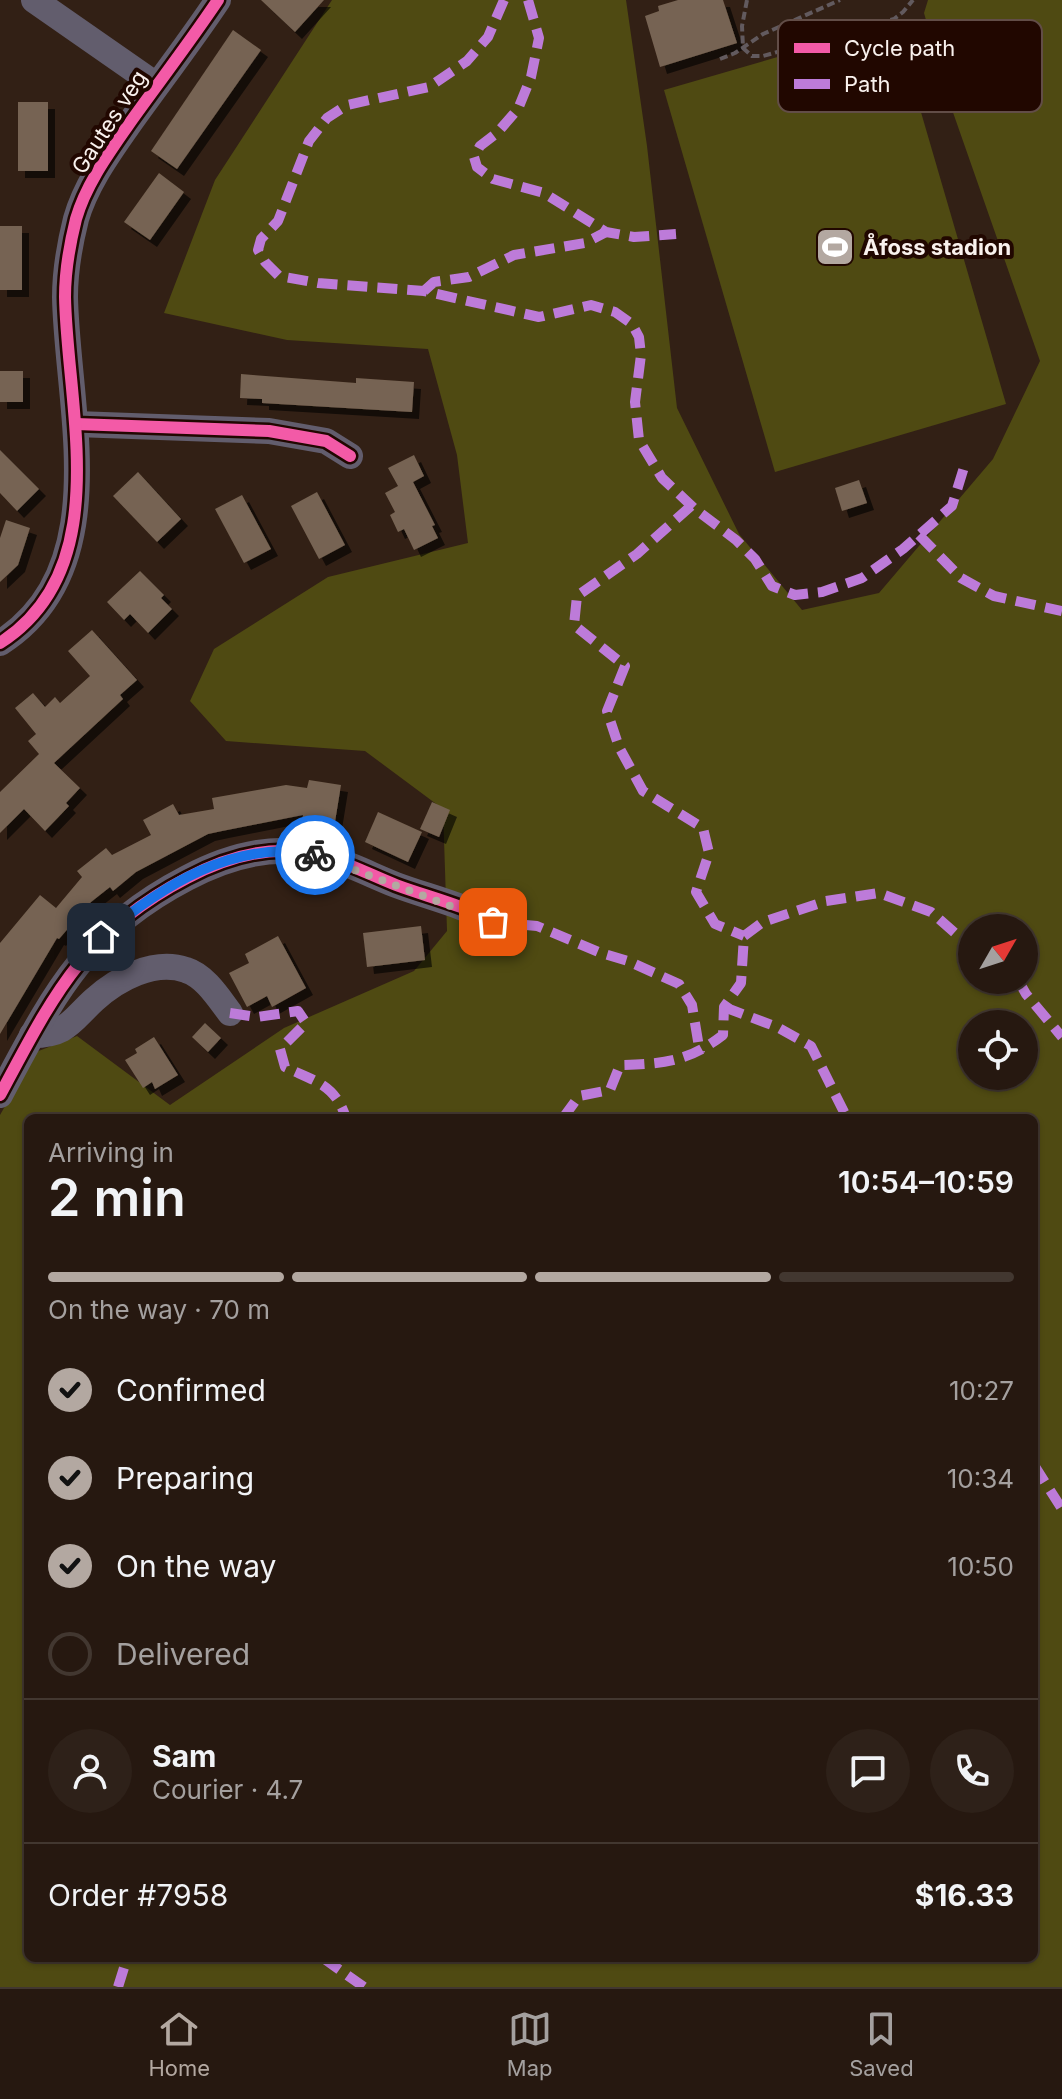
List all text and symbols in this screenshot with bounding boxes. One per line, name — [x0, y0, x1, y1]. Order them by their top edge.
legend — [778, 20, 1042, 112]
text: Cycle path — [844, 35, 955, 61]
street label: Gautes veg — [66, 66, 152, 178]
text: Path — [844, 71, 891, 97]
sports icon: Åfoss stadion — [814, 226, 856, 268]
place label: Åfoss stadion — [863, 233, 1011, 260]
courier — [275, 815, 355, 895]
icon: bike — [293, 833, 337, 877]
pin — [459, 888, 527, 956]
icon: bag — [471, 900, 515, 944]
pin — [67, 903, 135, 971]
north arrow — [958, 914, 1038, 994]
map controls — [958, 914, 1038, 1090]
icon: home — [79, 915, 123, 959]
button: locate — [958, 1010, 1038, 1090]
text: Arriving in — [48, 1137, 174, 1168]
text: 10:54–10:59 — [838, 1164, 1014, 1200]
text: 2 min — [48, 1166, 186, 1229]
text: On the way · 70 m — [48, 1294, 270, 1325]
icon: check — [48, 1368, 92, 1412]
text: Confirmed — [116, 1372, 266, 1408]
text: 10:27 — [949, 1375, 1014, 1406]
icon: check — [48, 1456, 92, 1500]
text: Preparing — [116, 1460, 254, 1496]
text: 10:34 — [947, 1463, 1014, 1494]
icon: check — [48, 1544, 92, 1588]
text: On the way — [116, 1548, 276, 1584]
text: 10:50 — [947, 1551, 1014, 1582]
text: Delivered — [116, 1636, 250, 1672]
button: person — [48, 1729, 132, 1813]
button: chat — [826, 1729, 910, 1813]
button: phone — [930, 1729, 1014, 1813]
text: Sam — [152, 1738, 216, 1774]
text: Courier · 4.7 — [152, 1774, 303, 1805]
text: Order #7958 — [48, 1877, 228, 1913]
text: $16.33 — [915, 1877, 1014, 1913]
tab: Home — [148, 2007, 210, 2081]
tab: Map — [507, 2007, 552, 2081]
tab: Saved — [849, 2007, 914, 2081]

